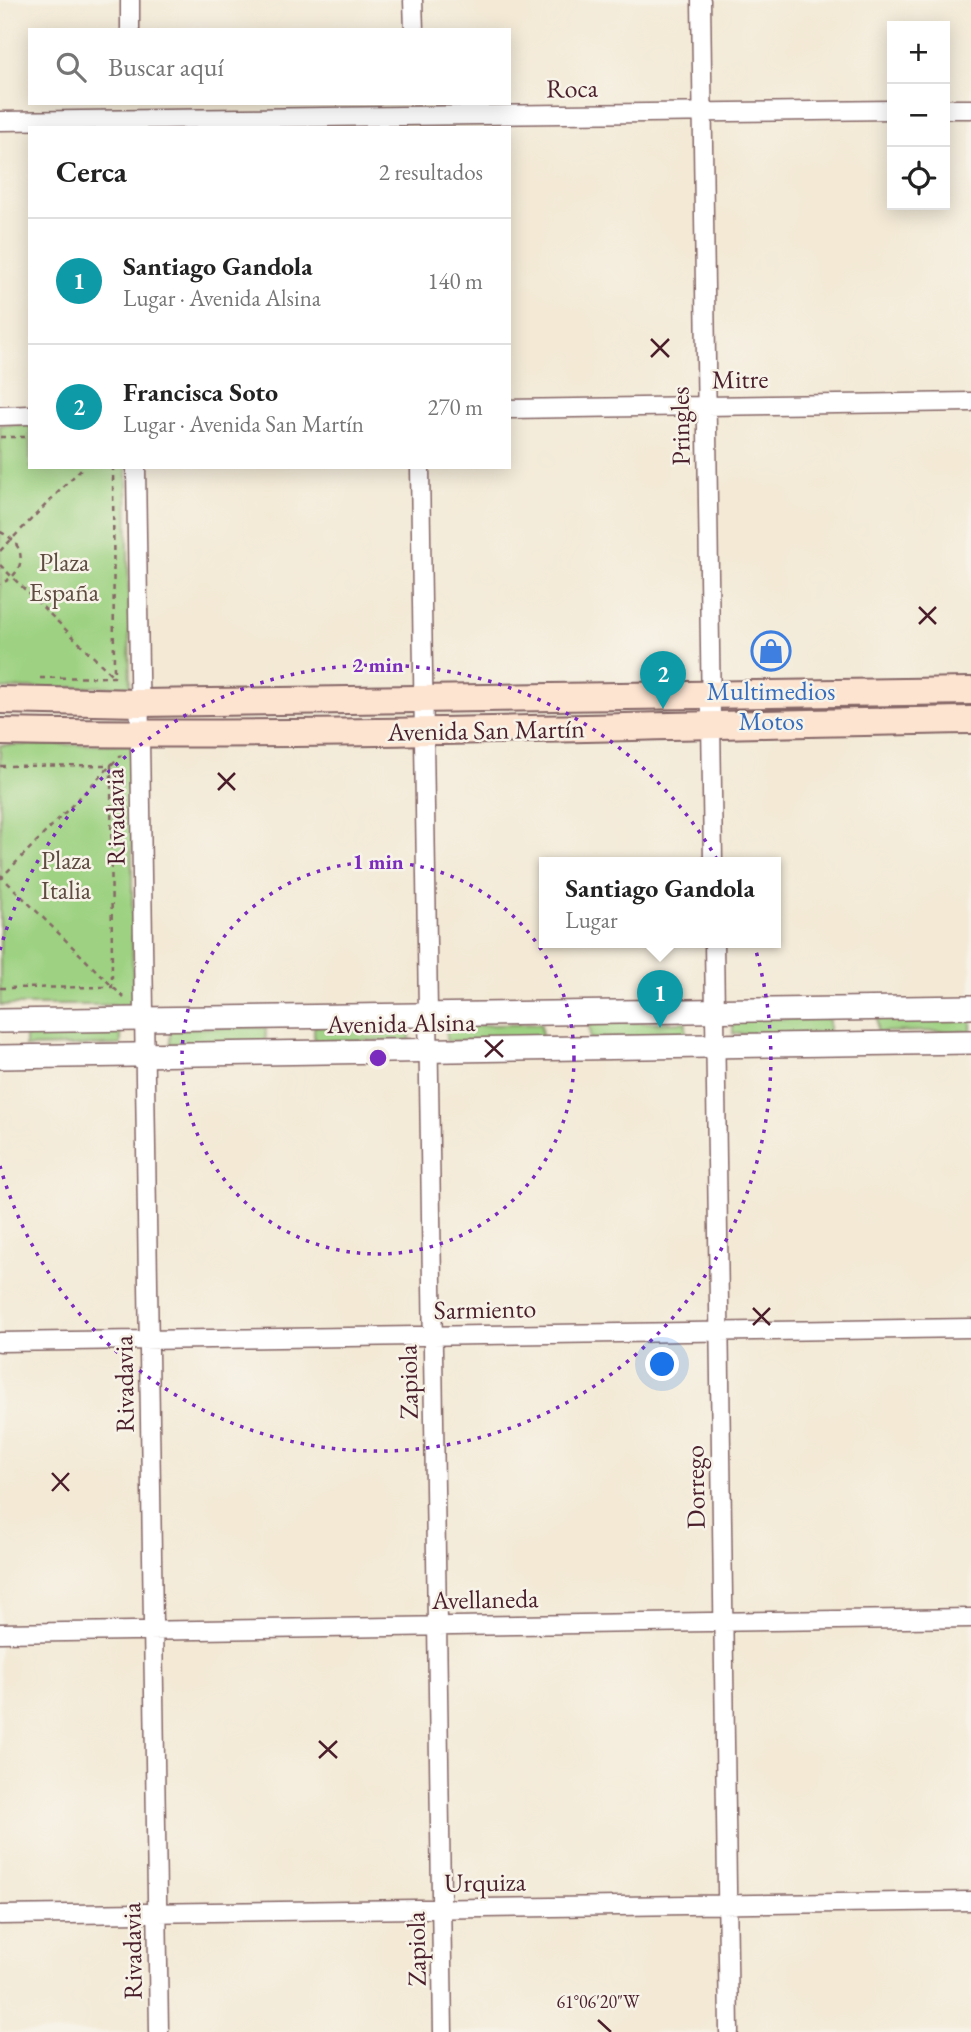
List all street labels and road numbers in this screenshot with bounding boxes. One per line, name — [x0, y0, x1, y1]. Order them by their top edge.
street label: Roca — [546, 71, 599, 105]
street label: Mitre — [711, 362, 769, 396]
street label: Pringles — [662, 386, 698, 466]
street label: Avenida San Martín — [386, 711, 585, 749]
street label: Rivadavia — [97, 767, 133, 866]
street label: Avenida Alsina — [325, 1005, 476, 1041]
street label: Sarmiento — [433, 1291, 537, 1327]
street label: Rivadavia — [106, 1334, 142, 1433]
street label: Zapiola — [390, 1344, 426, 1420]
street label: Dorrego — [677, 1445, 713, 1529]
street label: Avellaneda — [430, 1581, 539, 1617]
street label: Urquiza — [444, 1864, 527, 1900]
street label: Rivadavia — [114, 1901, 150, 2000]
street label: Zapiola — [398, 1911, 434, 1987]

